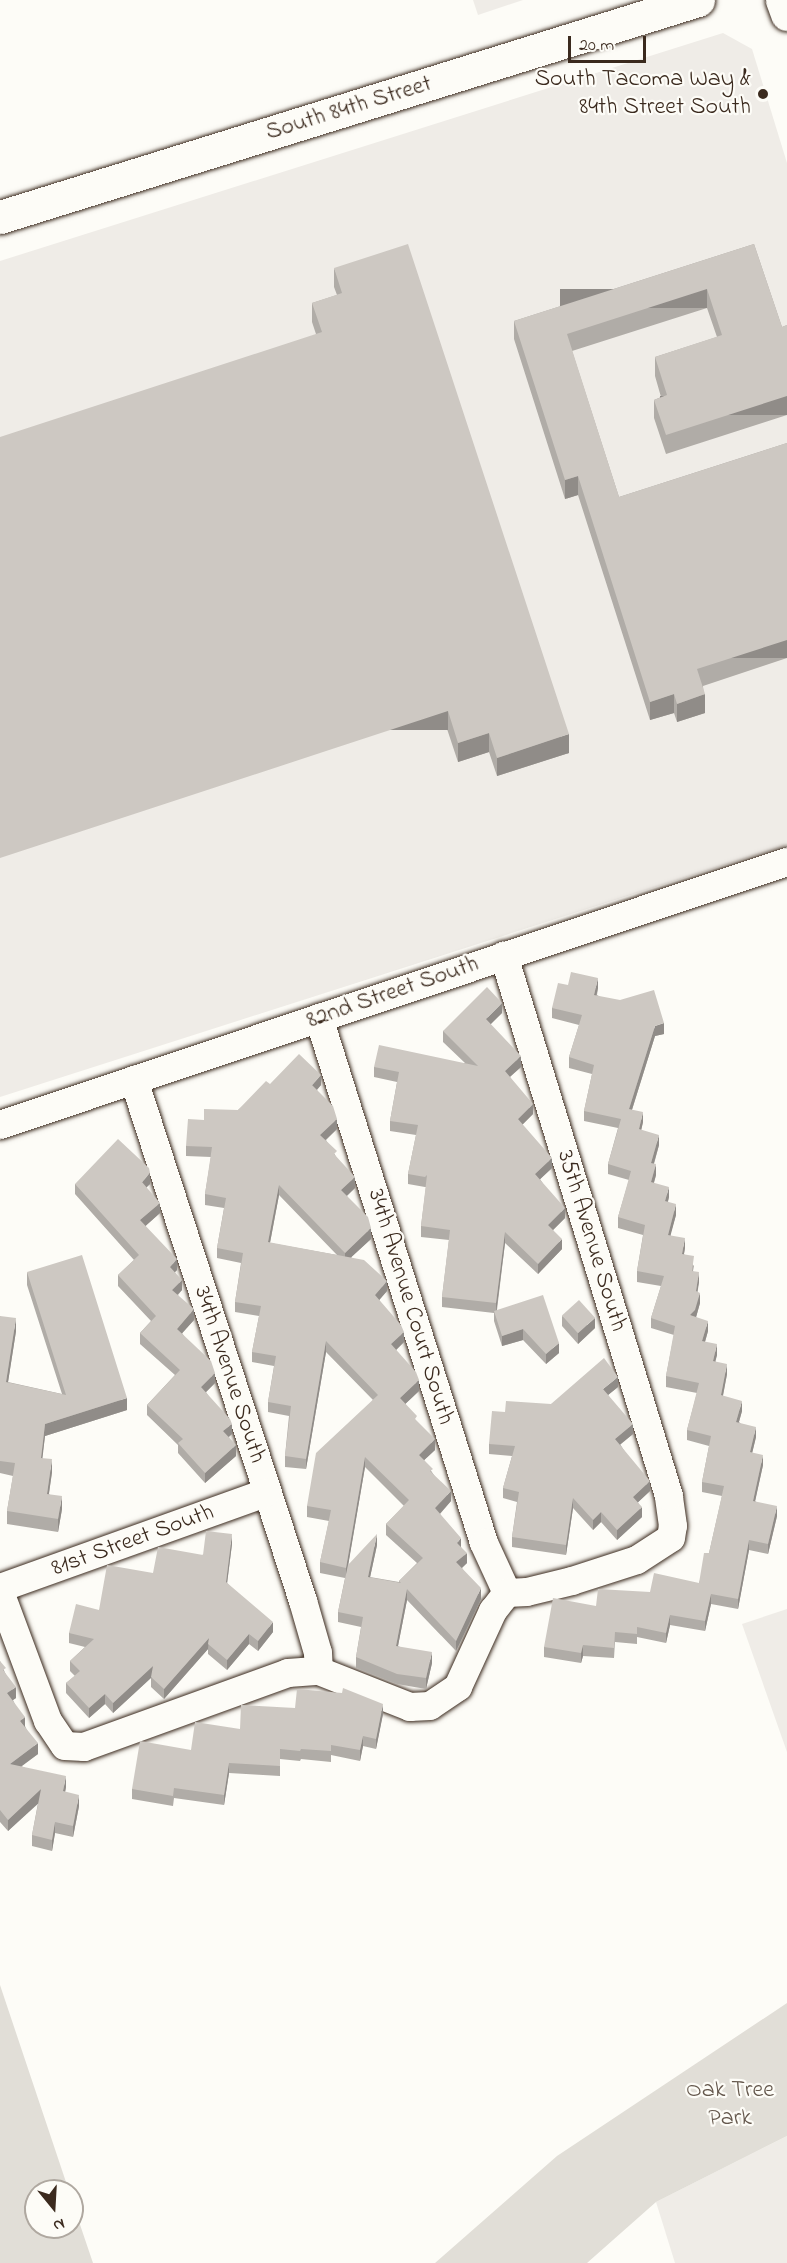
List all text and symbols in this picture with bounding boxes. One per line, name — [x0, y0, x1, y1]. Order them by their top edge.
scale bar — [571, 24, 649, 62]
text: 20 m — [579, 33, 614, 59]
place label: South Tacoma Way & 84th Street South — [535, 66, 751, 122]
street label: South 84th Street — [263, 70, 435, 148]
marker: South Tacoma Way & 84th Street South — [756, 87, 770, 101]
street label: 82nd Street South — [303, 950, 483, 1036]
street label: 35th Avenue South — [550, 1147, 632, 1335]
street label: 34th Avenue Court South — [360, 1186, 460, 1428]
street label: 34th Avenue South — [187, 1283, 271, 1467]
street label: 81st Street South — [48, 1498, 218, 1584]
park label: Oak Tree Park — [686, 2077, 774, 2133]
north arrow — [24, 2179, 84, 2239]
text: N — [50, 2211, 68, 2237]

